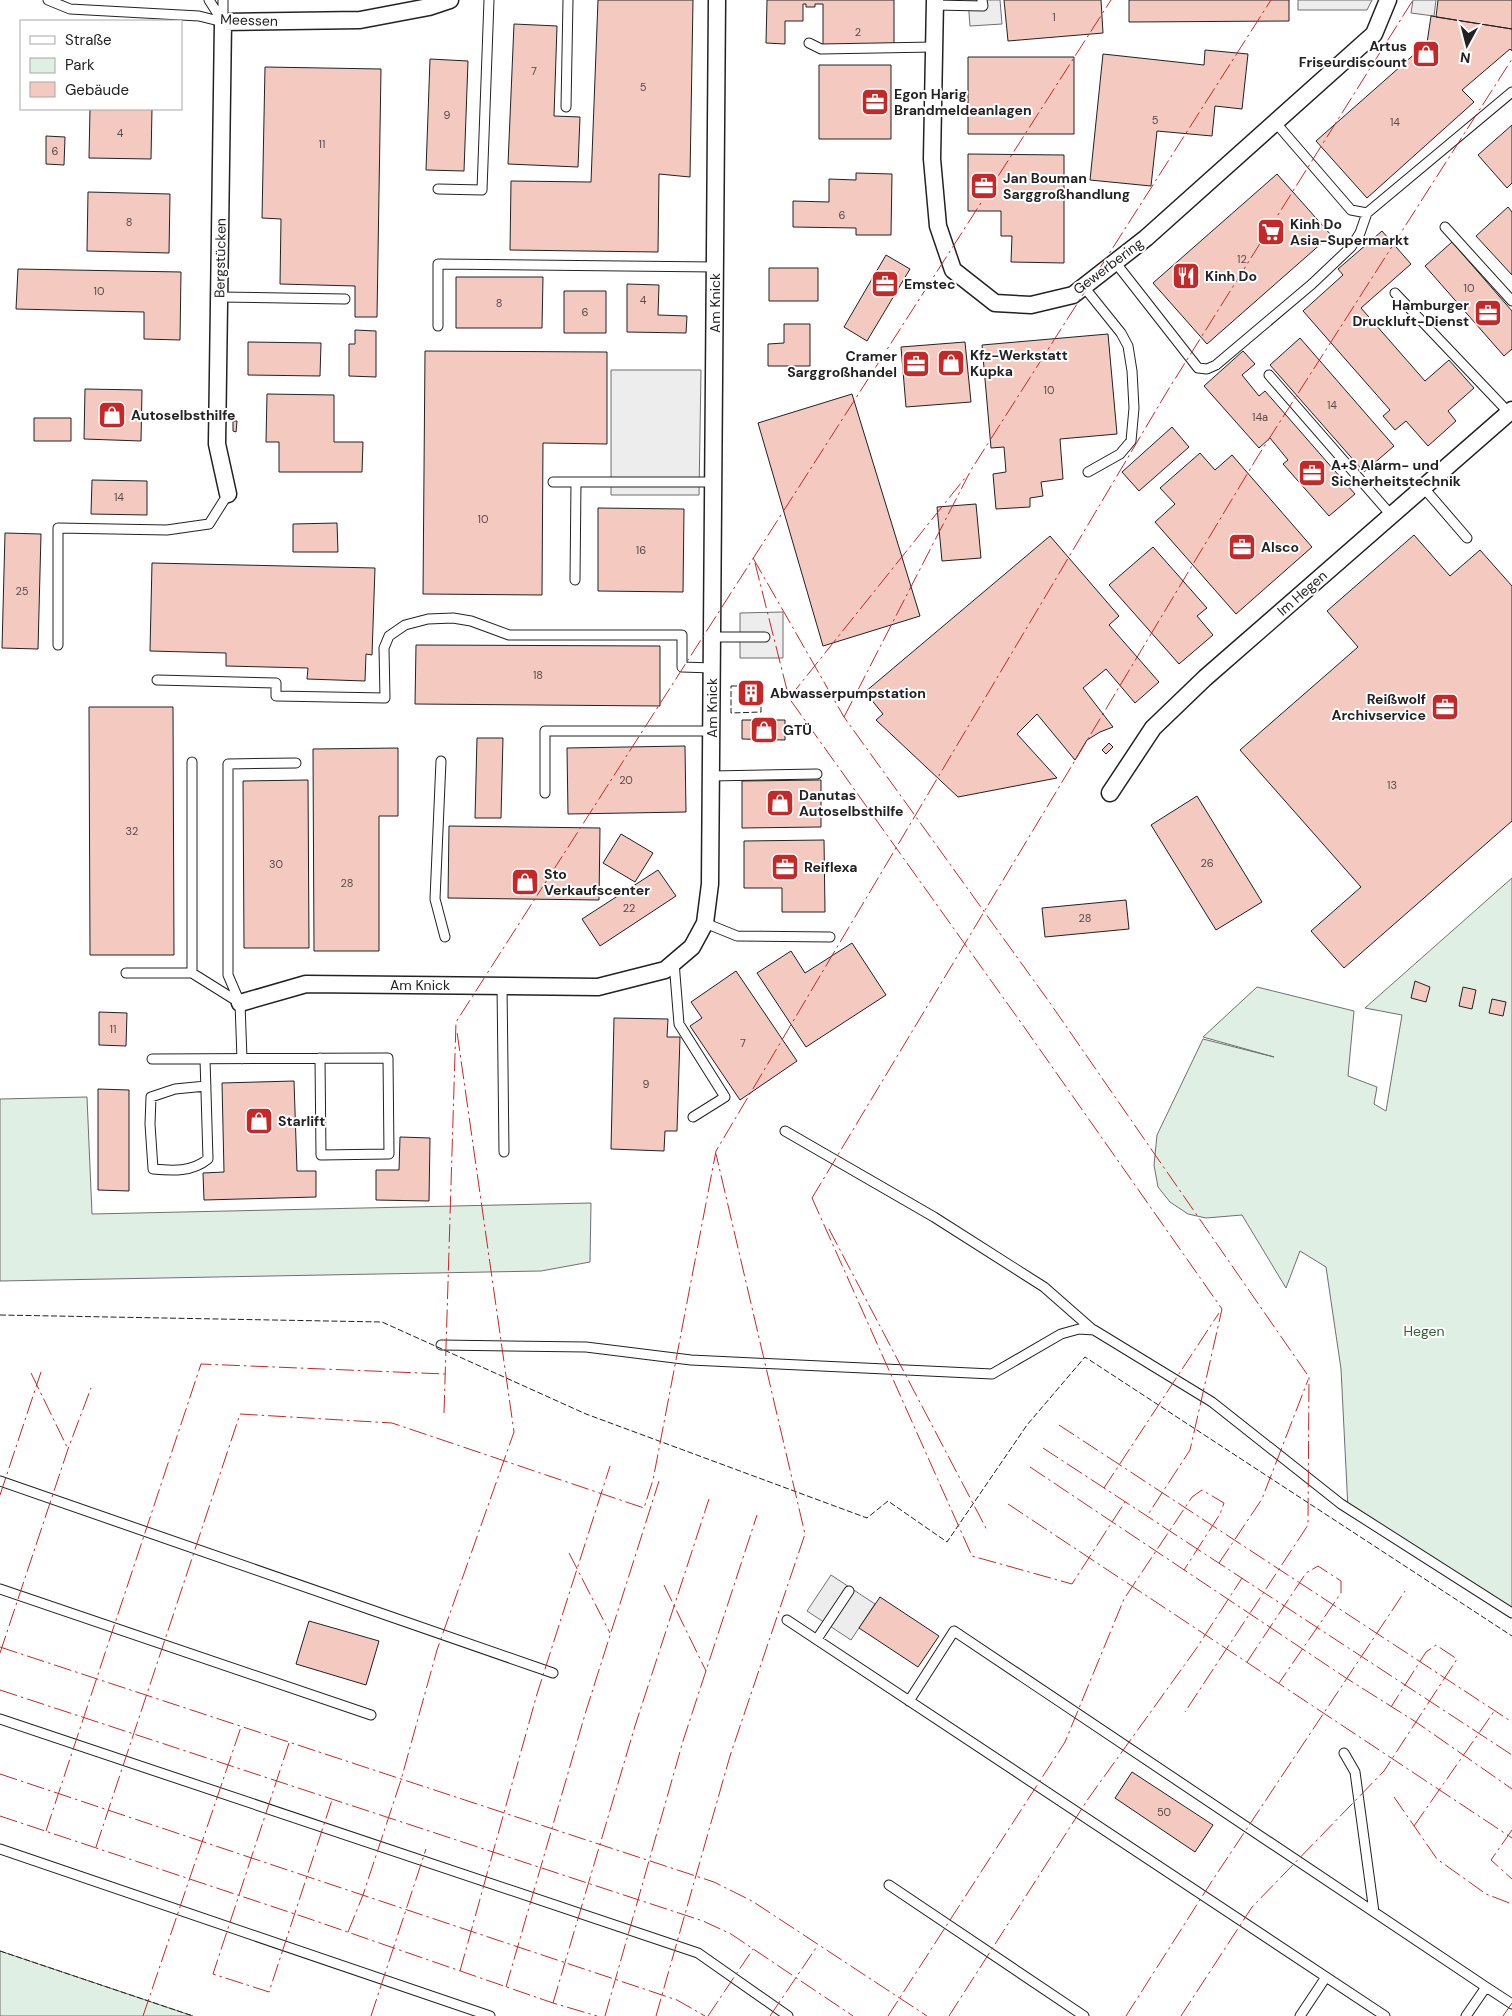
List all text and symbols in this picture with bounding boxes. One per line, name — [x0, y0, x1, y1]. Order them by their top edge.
street label: Meessen — [220, 10, 278, 30]
house number: 1 — [1052, 10, 1056, 24]
legend — [20, 20, 182, 110]
north arrow — [1442, 20, 1492, 70]
house number: 2 — [855, 25, 861, 39]
text: Straße — [65, 30, 112, 50]
place label: Artus Friseurdiscount — [1299, 37, 1407, 71]
shop icon: Artus Friseurdiscount — [1411, 39, 1441, 69]
text: N — [1459, 48, 1472, 67]
text: Park — [65, 55, 95, 75]
house number: 7 — [531, 64, 537, 78]
text: Gebäude — [65, 80, 129, 100]
house number: 5 — [640, 80, 647, 94]
place label: Egon Harig Brandmeldeanlagen — [894, 85, 1032, 119]
office icon: Egon Harig Brandmeldeanlagen — [860, 87, 890, 117]
house number: 9 — [444, 108, 451, 122]
house number: 5 — [1152, 113, 1159, 127]
house number: 14 — [1390, 115, 1400, 129]
house number: 4 — [117, 126, 124, 140]
house number: 11 — [319, 137, 325, 151]
house number: 6 — [52, 144, 59, 158]
place label: Jan Bouman Sarggroßhandlung — [1003, 169, 1130, 203]
office icon: Jan Bouman Sarggroßhandlung — [969, 171, 999, 201]
house number: 6 — [839, 208, 846, 222]
house number: 8 — [126, 215, 132, 229]
place label: Kinh Do Asia-Supermarkt — [1290, 215, 1409, 249]
supermarket icon: Kinh Do Asia-Supermarkt — [1256, 217, 1286, 247]
street label: Bergstücken — [210, 218, 230, 298]
street label: Gewerbering — [1069, 234, 1147, 298]
house number: 12 — [1237, 252, 1247, 266]
restaurant icon: Kinh Do — [1171, 261, 1201, 291]
place label: Kinh Do — [1205, 267, 1257, 285]
office icon: Emstec — [870, 269, 900, 299]
street label: Am Knick — [706, 273, 724, 333]
place label: Emstec — [904, 275, 955, 293]
house number: 10 — [1464, 281, 1474, 295]
house number: 10 — [94, 284, 104, 298]
house number: 4 — [640, 293, 647, 307]
house number: 8 — [496, 296, 502, 310]
place label: Hamburger Druckluft-Dienst — [1352, 296, 1469, 330]
office icon: Hamburger Druckluft-Dienst — [1473, 298, 1503, 328]
house number: 6 — [582, 305, 589, 319]
place label: Kfz-Werkstatt Kupka — [970, 346, 1068, 380]
place label: Cramer Sarggroßhandel — [787, 347, 897, 381]
shop icon: Kfz-Werkstatt Kupka — [936, 348, 966, 378]
office icon: Cramer Sarggroßhandel — [901, 349, 931, 379]
house number: 10 — [1044, 383, 1054, 397]
house number: 14 — [1327, 398, 1337, 412]
shop icon: Autoselbsthilfe — [97, 400, 127, 430]
place label: Autoselbsthilfe — [131, 406, 236, 424]
house number: 14a — [1252, 410, 1268, 424]
place label: A+S Alarm- und Sicherheitstechnik — [1331, 456, 1461, 490]
office icon: A+S Alarm- und Sicherheitstechnik — [1297, 458, 1327, 488]
house number: 14 — [114, 490, 124, 504]
house number: 10 — [478, 512, 488, 526]
office icon: Alsco — [1227, 532, 1257, 562]
place label: Alsco — [1261, 538, 1299, 556]
house number: 16 — [636, 543, 646, 557]
street label: Im Hegen — [1273, 566, 1331, 620]
house number: 25 — [15, 584, 29, 598]
house number: 18 — [533, 668, 543, 682]
street label: Am Knick — [703, 678, 721, 738]
building icon: Abwasserpumpstation — [736, 678, 766, 708]
place label: Abwasserpumpstation — [770, 684, 926, 702]
place label: Reißwolf Archivservice — [1332, 690, 1426, 724]
office icon: Reißwolf Archivservice — [1430, 692, 1460, 722]
shop icon: GTÜ — [749, 715, 779, 745]
place label: GTÜ — [783, 721, 812, 739]
house number: 20 — [619, 773, 633, 787]
house number: 13 — [1387, 778, 1397, 792]
place label: Danutas Autoselbsthilfe — [799, 786, 904, 820]
shop icon: Danutas Autoselbsthilfe — [765, 788, 795, 818]
house number: 32 — [126, 824, 138, 838]
office icon: Reiflexa — [770, 852, 800, 882]
house number: 26 — [1200, 856, 1214, 870]
house number: 30 — [269, 857, 283, 871]
place label: Reiflexa — [804, 858, 858, 876]
place label: Sto Verkaufscenter — [544, 865, 650, 899]
shop icon: Sto Verkaufscenter — [510, 867, 540, 897]
house number: 28 — [341, 876, 353, 890]
house number: 22 — [623, 901, 635, 915]
house number: 28 — [1079, 911, 1091, 925]
street label: Am Knick — [390, 976, 450, 994]
house number: 11 — [110, 1022, 116, 1036]
house number: 7 — [740, 1036, 746, 1050]
house number: 9 — [643, 1077, 650, 1091]
shop icon: Starlift — [244, 1106, 274, 1136]
place label: Starlift — [278, 1112, 325, 1130]
park label: Hegen — [1404, 1322, 1444, 1340]
house number: 50 — [1157, 1805, 1171, 1819]

